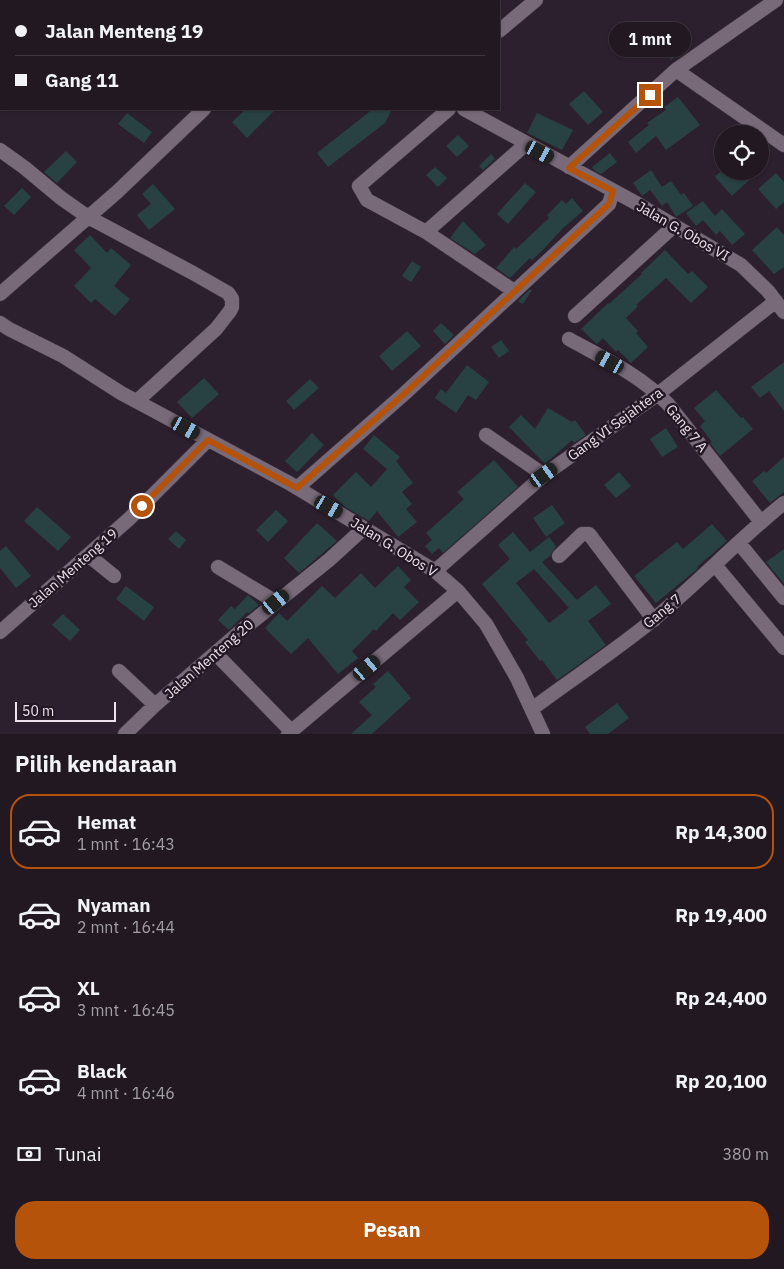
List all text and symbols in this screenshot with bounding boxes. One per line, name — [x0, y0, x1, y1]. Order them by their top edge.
text: Jalan Menteng 19 — [45, 19, 203, 43]
callout: 1 mnt — [609, 22, 691, 58]
text: 1 mnt — [628, 29, 672, 49]
text: Gang 11 — [45, 68, 119, 92]
route end — [639, 84, 661, 106]
map controls — [714, 125, 769, 180]
button: locate — [714, 125, 769, 180]
car — [523, 138, 556, 166]
street label: Jalan G. Obos VI — [633, 197, 733, 265]
car — [593, 348, 626, 376]
street label: Gang VI Sejahtera — [564, 383, 666, 465]
street label: Gang 7 A — [662, 400, 712, 456]
car — [169, 414, 202, 442]
car — [527, 460, 560, 490]
car — [312, 493, 345, 521]
route start — [131, 495, 153, 517]
street label: Jalan G. Obos V — [347, 513, 441, 581]
street label: Jalan Menteng 19 — [25, 524, 121, 612]
car — [259, 587, 292, 617]
street label: Gang 7 — [639, 590, 685, 632]
street label: Jalan Menteng 20 — [161, 615, 257, 703]
car — [350, 653, 383, 683]
scale bar — [15, 699, 116, 722]
text: 50 m — [22, 702, 54, 720]
text: Pilih kendaraan — [15, 749, 177, 778]
icon: car — [17, 809, 62, 854]
text: Hemat — [77, 810, 136, 834]
text: Rp 14,300 — [675, 820, 767, 844]
text: 1 mnt · 16:43 — [77, 834, 175, 854]
icon: car — [17, 892, 62, 937]
text: Nyaman — [77, 893, 151, 917]
text: Rp 19,400 — [675, 903, 767, 927]
text: 2 mnt · 16:44 — [77, 917, 175, 937]
icon: car — [17, 975, 62, 1020]
text: XL — [77, 976, 100, 1000]
text: Rp 24,400 — [675, 986, 767, 1010]
text: 3 mnt · 16:45 — [77, 1000, 175, 1020]
icon: car — [17, 1058, 62, 1103]
text: Black — [77, 1059, 127, 1083]
text: Rp 20,100 — [675, 1069, 767, 1093]
text: 4 mnt · 16:46 — [77, 1083, 175, 1103]
icon: cash — [15, 1140, 43, 1168]
text: Tunai — [55, 1142, 101, 1166]
text: 380 m — [722, 1144, 769, 1164]
button: Pesan — [15, 1201, 769, 1259]

